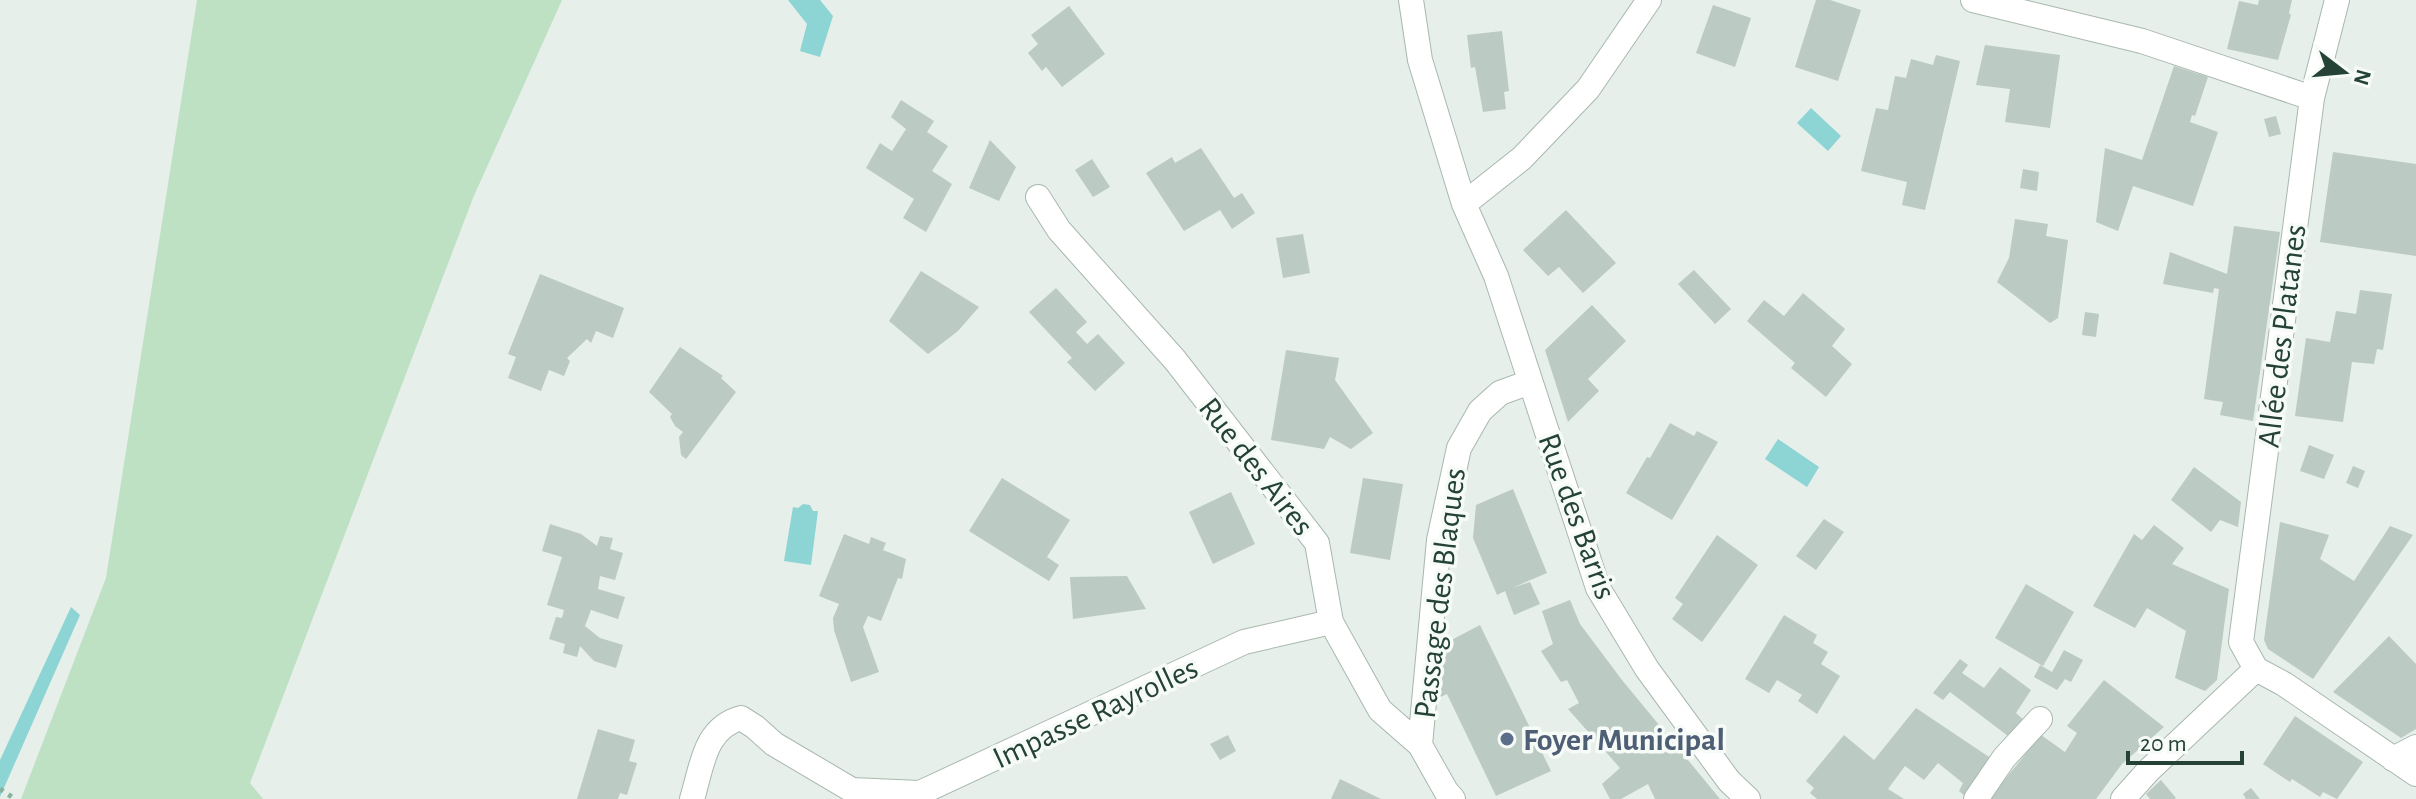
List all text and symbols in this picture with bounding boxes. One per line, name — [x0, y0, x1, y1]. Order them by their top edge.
north arrow — [2304, 32, 2384, 112]
text: N — [2350, 67, 2375, 88]
street label: Allée des Platanes — [2252, 223, 2312, 450]
street label: Rue des Aires — [1193, 392, 1320, 541]
street label: Rue des Barris — [1532, 429, 1622, 603]
street label: Passage des Blaques — [1409, 466, 1471, 720]
street label: Impasse Rayrolles — [988, 651, 1203, 774]
scale bar — [2128, 715, 2242, 765]
place label: Foyer Municipal — [1523, 724, 1725, 756]
marker: Foyer Municipal — [1498, 730, 1516, 748]
text: 20 m — [2140, 732, 2187, 756]

